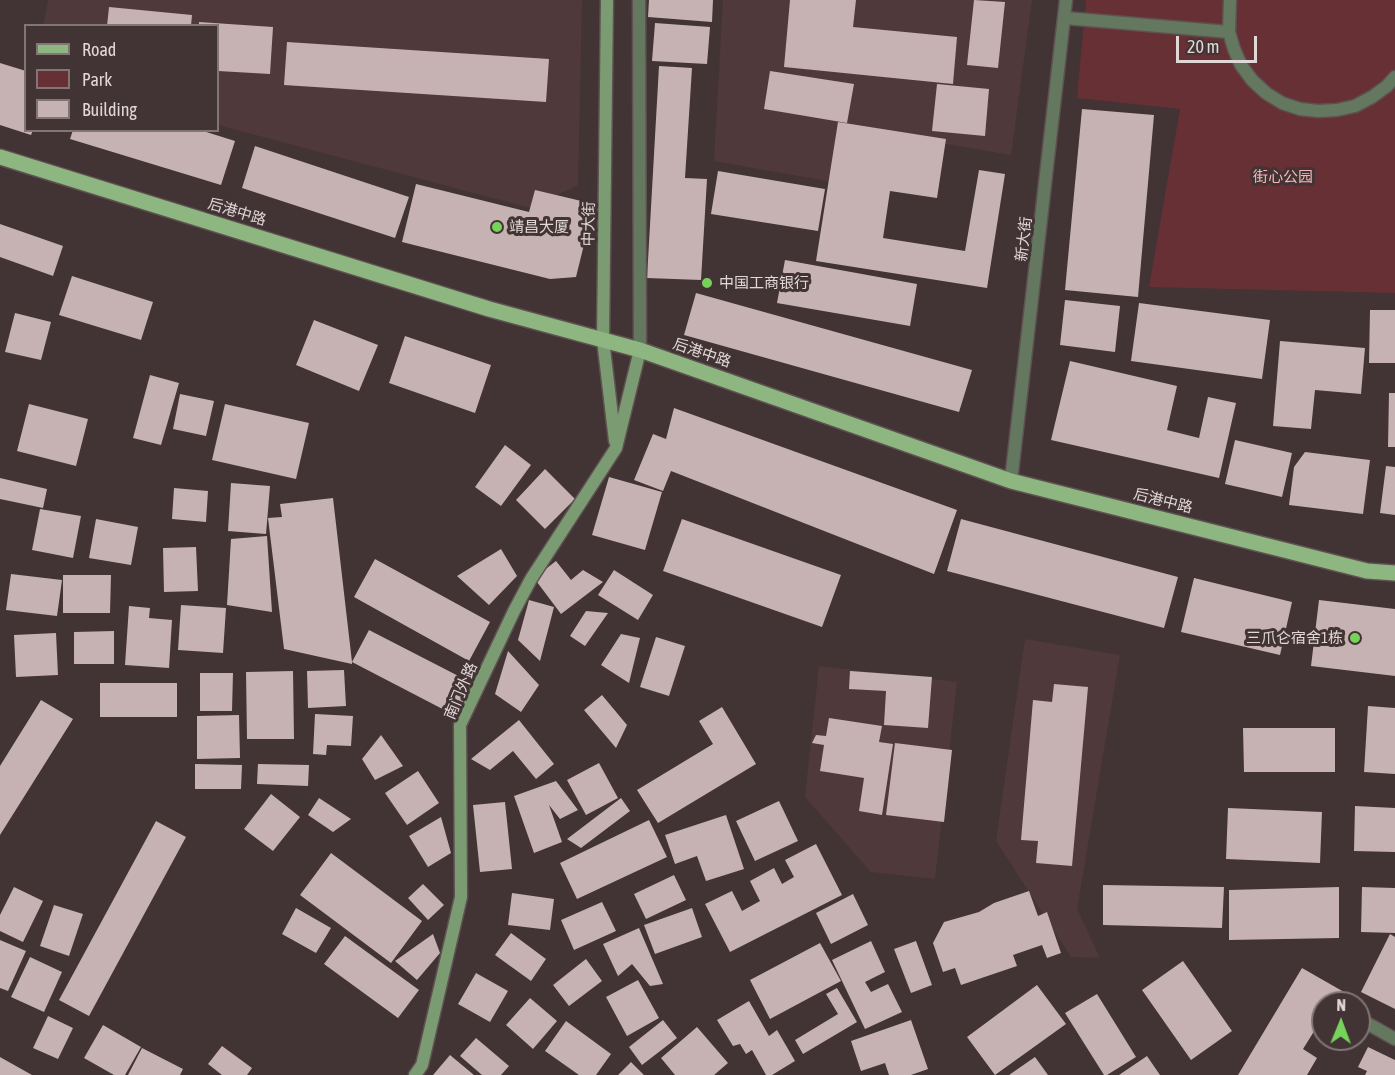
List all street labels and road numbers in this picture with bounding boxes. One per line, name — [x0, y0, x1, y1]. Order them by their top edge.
street label: 后港中路 — [206, 195, 268, 229]
street label: 中大街 — [580, 201, 598, 247]
street label: 新大街 — [1012, 216, 1036, 262]
street label: 后港中路 — [671, 335, 733, 371]
street label: 后港中路 — [1132, 485, 1194, 517]
street label: 南门外路 — [441, 660, 481, 722]

